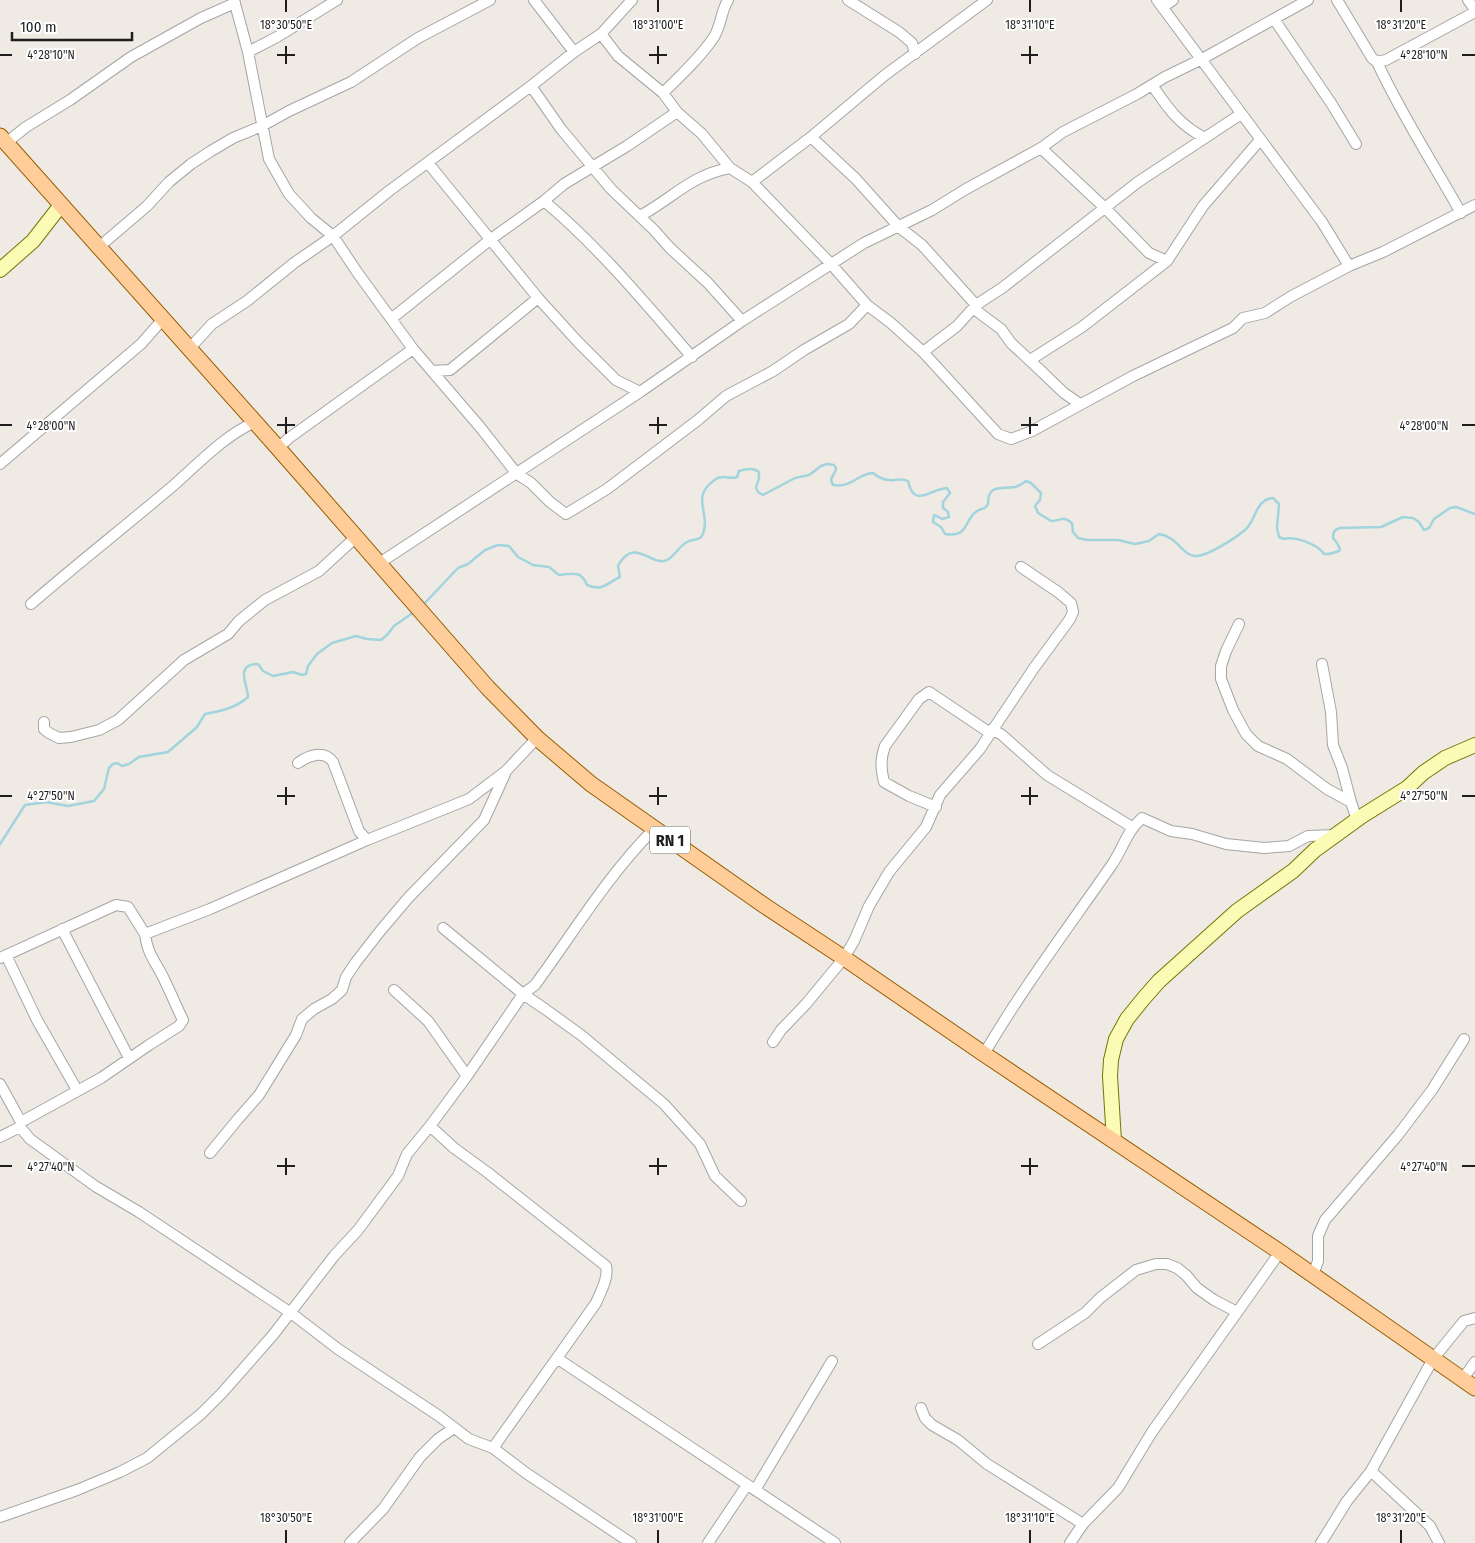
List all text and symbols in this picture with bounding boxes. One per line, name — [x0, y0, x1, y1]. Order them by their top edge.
scale bar — [12, 10, 132, 42]
text: 100 m — [20, 18, 57, 36]
text: 18°30'50"E — [260, 18, 312, 32]
text: 18°31'00"E — [633, 18, 684, 32]
text: 18°31'10"E — [1005, 18, 1055, 32]
text: 18°31'20"E — [1376, 18, 1426, 32]
text: 4°28'10"N — [27, 48, 75, 62]
text: 4°28'10"N — [1400, 48, 1448, 62]
text: 4°28'00"N — [26, 419, 76, 433]
text: 4°28'00"N — [1399, 419, 1449, 433]
text: 4°27'50"N — [27, 789, 75, 803]
text: 4°27'50"N — [1400, 789, 1448, 803]
road number: RN 1 — [650, 826, 690, 854]
text: 4°27'40"N — [27, 1160, 75, 1174]
text: 4°27'40"N — [1400, 1160, 1448, 1174]
text: 18°30'50"E — [260, 1511, 312, 1525]
text: 18°31'00"E — [633, 1511, 684, 1525]
text: 18°31'10"E — [1005, 1511, 1055, 1525]
text: 18°31'20"E — [1376, 1511, 1426, 1525]

